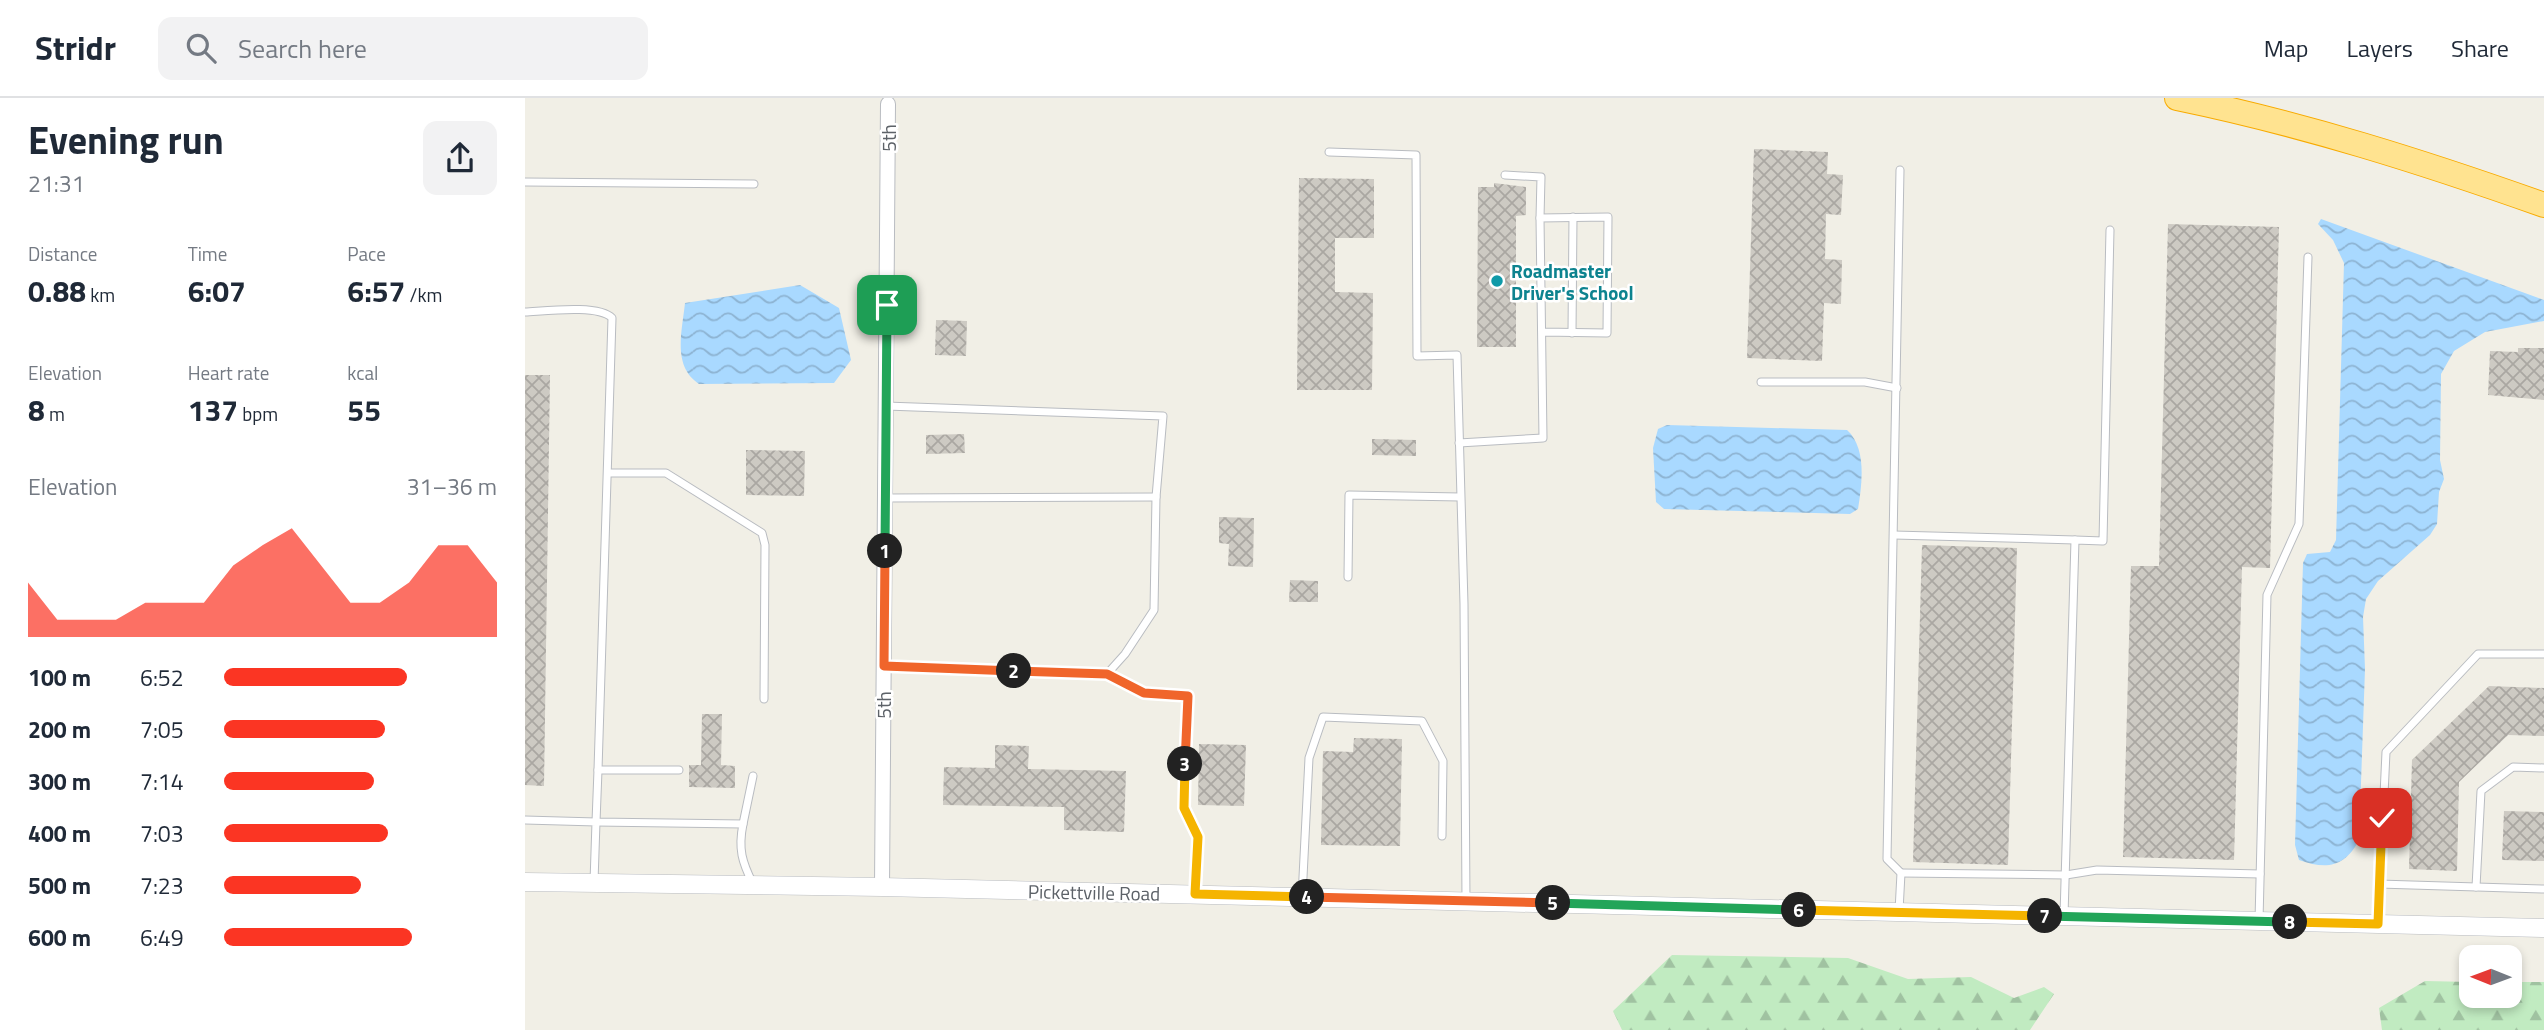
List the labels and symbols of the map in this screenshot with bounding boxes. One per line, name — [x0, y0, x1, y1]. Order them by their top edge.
street label: 5th — [874, 124, 903, 152]
place label: Roadmaster Driver's School — [1511, 256, 1634, 307]
marker: Roadmaster Driver's School — [1489, 273, 1505, 289]
pin — [857, 275, 917, 335]
pin: 1 — [867, 533, 903, 568]
pin: 2 — [997, 654, 1031, 688]
street label: 5th — [869, 691, 898, 719]
pin: 3 — [1167, 746, 1203, 782]
pin — [2352, 788, 2412, 848]
street label: Pickettville Road — [1028, 876, 1160, 908]
pin: 4 — [1289, 880, 1325, 914]
pin: 5 — [1535, 886, 1571, 920]
pin: 6 — [1781, 892, 1817, 928]
pin: 7 — [2027, 898, 2063, 934]
pin: 8 — [2273, 904, 2307, 940]
north arrow — [2459, 945, 2522, 1008]

